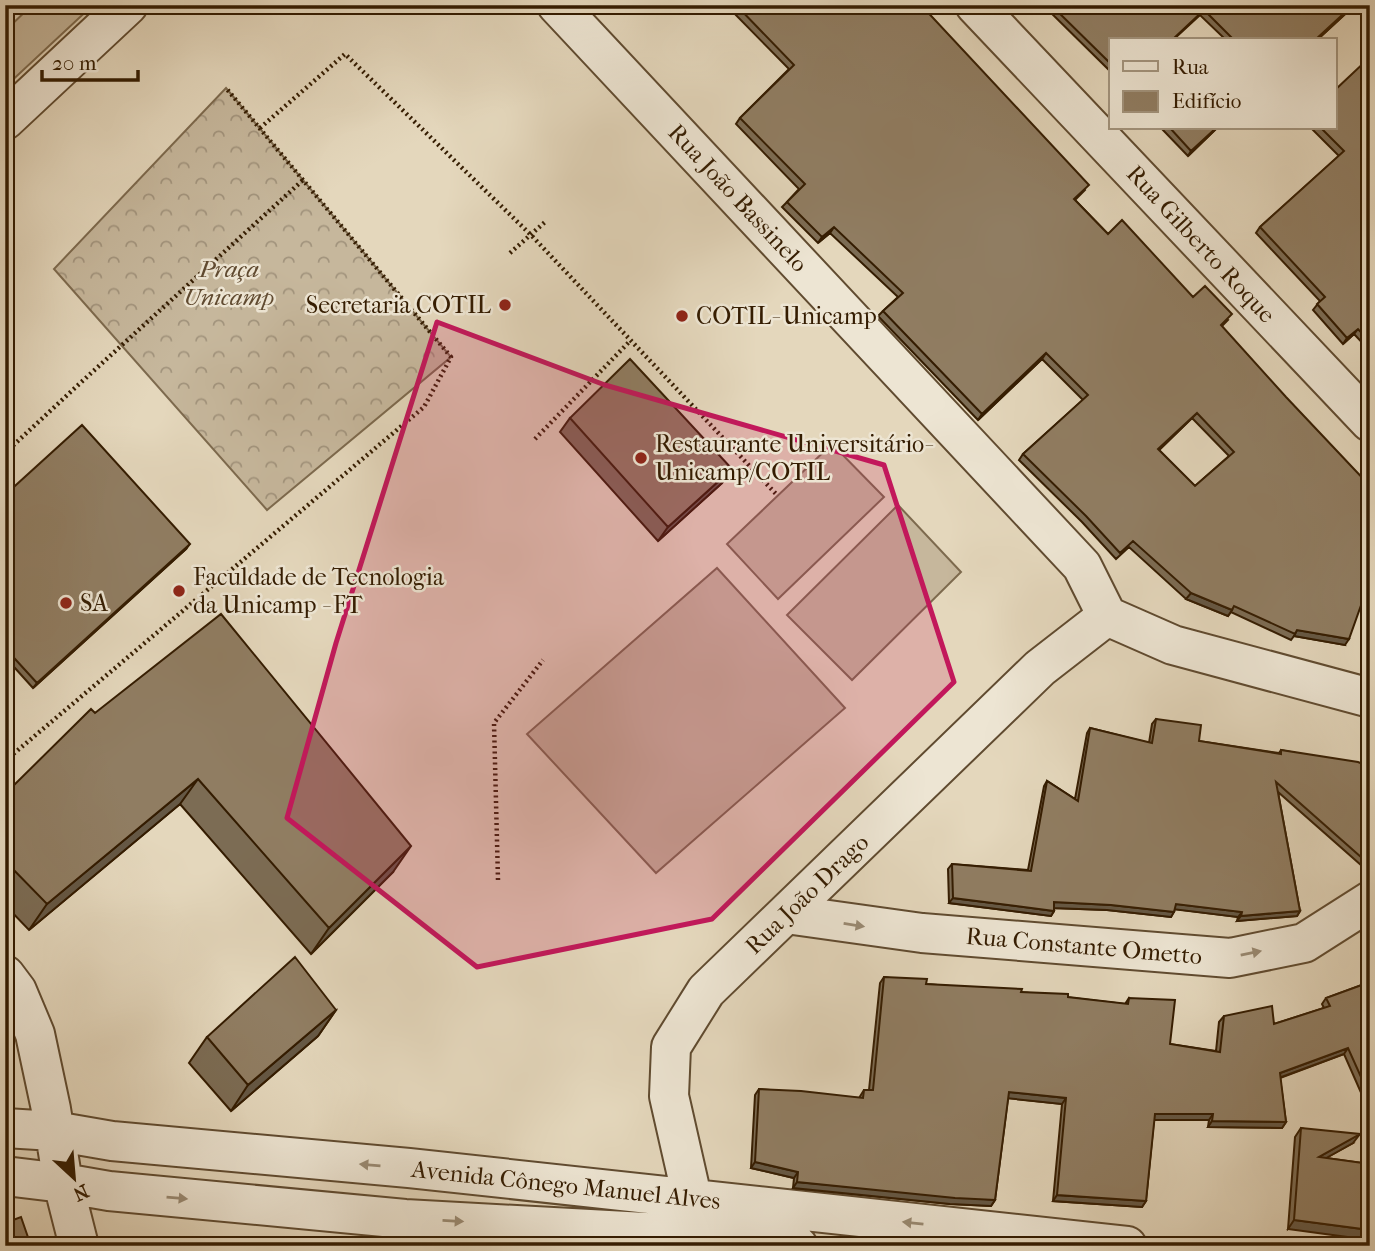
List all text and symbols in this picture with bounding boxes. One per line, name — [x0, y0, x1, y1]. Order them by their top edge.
scale bar — [42, 38, 138, 82]
legend — [1109, 38, 1336, 130]
text: 20 m — [52, 51, 97, 75]
text: Rua — [1172, 55, 1209, 79]
text: Edifício — [1172, 89, 1241, 113]
street label: Rua João Bassinelo — [662, 118, 814, 278]
street label: Rua Gilberto Roque — [1121, 159, 1281, 329]
park label: Praça Unicamp — [184, 255, 274, 311]
place label: Secretaria COTIL — [306, 291, 492, 319]
marker: Secretaria COTIL — [497, 297, 513, 313]
place label: COTIL- Unicamp — [696, 302, 877, 330]
marker: COTIL- Unicamp — [674, 308, 690, 324]
place label: Restaurante Universitário- Unicamp/COTIL — [655, 430, 933, 486]
marker: Restaurante Universitário- Unicamp/COTIL — [633, 450, 649, 466]
place label: Faculdade de Tecnologia da Unicamp - FT — [193, 563, 445, 619]
marker: Faculdade de Tecnologia da Unicamp - FT — [171, 583, 187, 599]
place label: SA — [80, 589, 108, 617]
marker: SA — [58, 595, 74, 611]
street label: Rua João Drago — [740, 828, 874, 960]
one-way arrow — [843, 919, 865, 930]
street label: Rua Constante Ometto — [965, 922, 1203, 970]
one-way arrow — [1240, 948, 1262, 959]
north arrow — [38, 1142, 108, 1212]
street label: Avenida Cônego Manuel Alves — [409, 1155, 722, 1215]
one-way arrow — [359, 1159, 381, 1170]
text: N — [69, 1179, 92, 1206]
one-way arrow — [167, 1193, 189, 1204]
one-way arrow — [442, 1216, 464, 1227]
one-way arrow — [902, 1217, 924, 1228]

